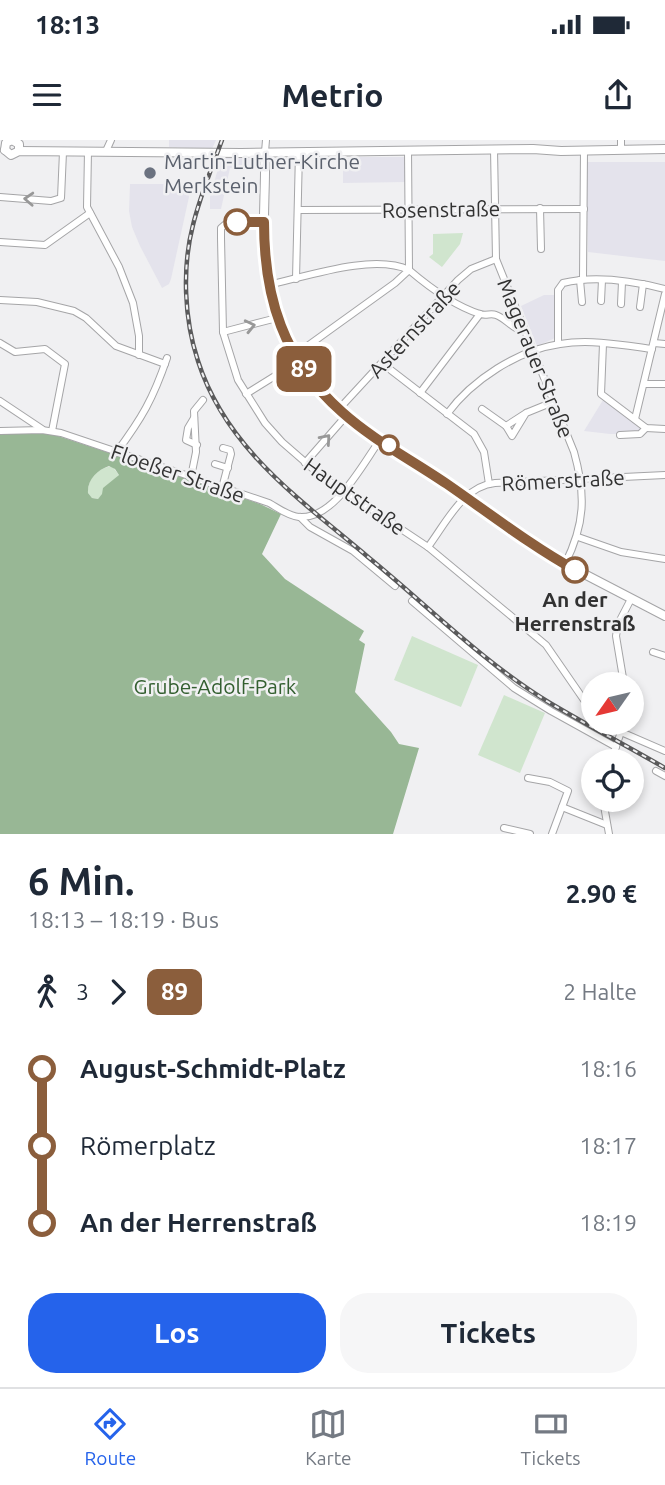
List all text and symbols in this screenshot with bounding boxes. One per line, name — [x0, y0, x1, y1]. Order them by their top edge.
text: 18:13 — [35, 10, 100, 39]
icon: menu — [28, 76, 66, 114]
icon: share — [599, 76, 637, 114]
text: Metrio — [281, 77, 384, 113]
place label: Martin-Luther-Kirche Merkstein — [164, 149, 360, 197]
marker: Martin-Luther-Kirche Merkstein — [142, 165, 158, 181]
one-way arrow — [23, 192, 34, 207]
street label: Rosenstraße — [382, 196, 500, 222]
unlabelled marker — [224, 209, 250, 235]
street label: Magerauer Straße — [493, 275, 579, 441]
street label: Asternstraße — [363, 276, 465, 382]
one-way arrow — [244, 320, 256, 334]
line badge: 89 — [272, 346, 336, 392]
text: 89 — [290, 355, 318, 382]
one-way arrow — [317, 434, 330, 447]
unlabelled marker — [379, 435, 399, 455]
street label: Floeßer Straße — [108, 439, 248, 507]
street label: Hauptstraße — [300, 452, 410, 540]
street label: Römerstraße — [501, 465, 625, 495]
marker: An der Herrenstraß — [562, 557, 588, 583]
place label: An der Herrenstraß — [514, 587, 636, 635]
north arrow — [581, 672, 644, 735]
map controls — [581, 672, 644, 812]
park label: Grube-Adolf-Park — [134, 674, 297, 698]
button: locate — [581, 749, 644, 812]
text: 6 Min. — [28, 860, 134, 902]
text: 2.90 € — [566, 879, 637, 908]
text: 18:13 – 18:19 · Bus — [28, 907, 219, 932]
icon: walk — [28, 973, 66, 1011]
icon: forward — [99, 973, 137, 1011]
text: 89 — [161, 978, 188, 1005]
text: 3 — [76, 979, 89, 1004]
text: 2 Halte — [563, 979, 637, 1004]
text: August-Schmidt-Platz — [80, 1054, 346, 1083]
text: 18:16 — [579, 1056, 637, 1081]
text: Römerplatz — [80, 1131, 216, 1160]
text: 18:17 — [579, 1133, 637, 1158]
text: An der Herrenstraß — [80, 1208, 317, 1237]
text: 18:19 — [579, 1210, 637, 1235]
button: Los — [28, 1293, 326, 1373]
button: Tickets — [340, 1293, 637, 1373]
tab: Route — [84, 1405, 136, 1469]
tab: Karte — [305, 1405, 352, 1469]
tab: Tickets — [521, 1405, 581, 1469]

